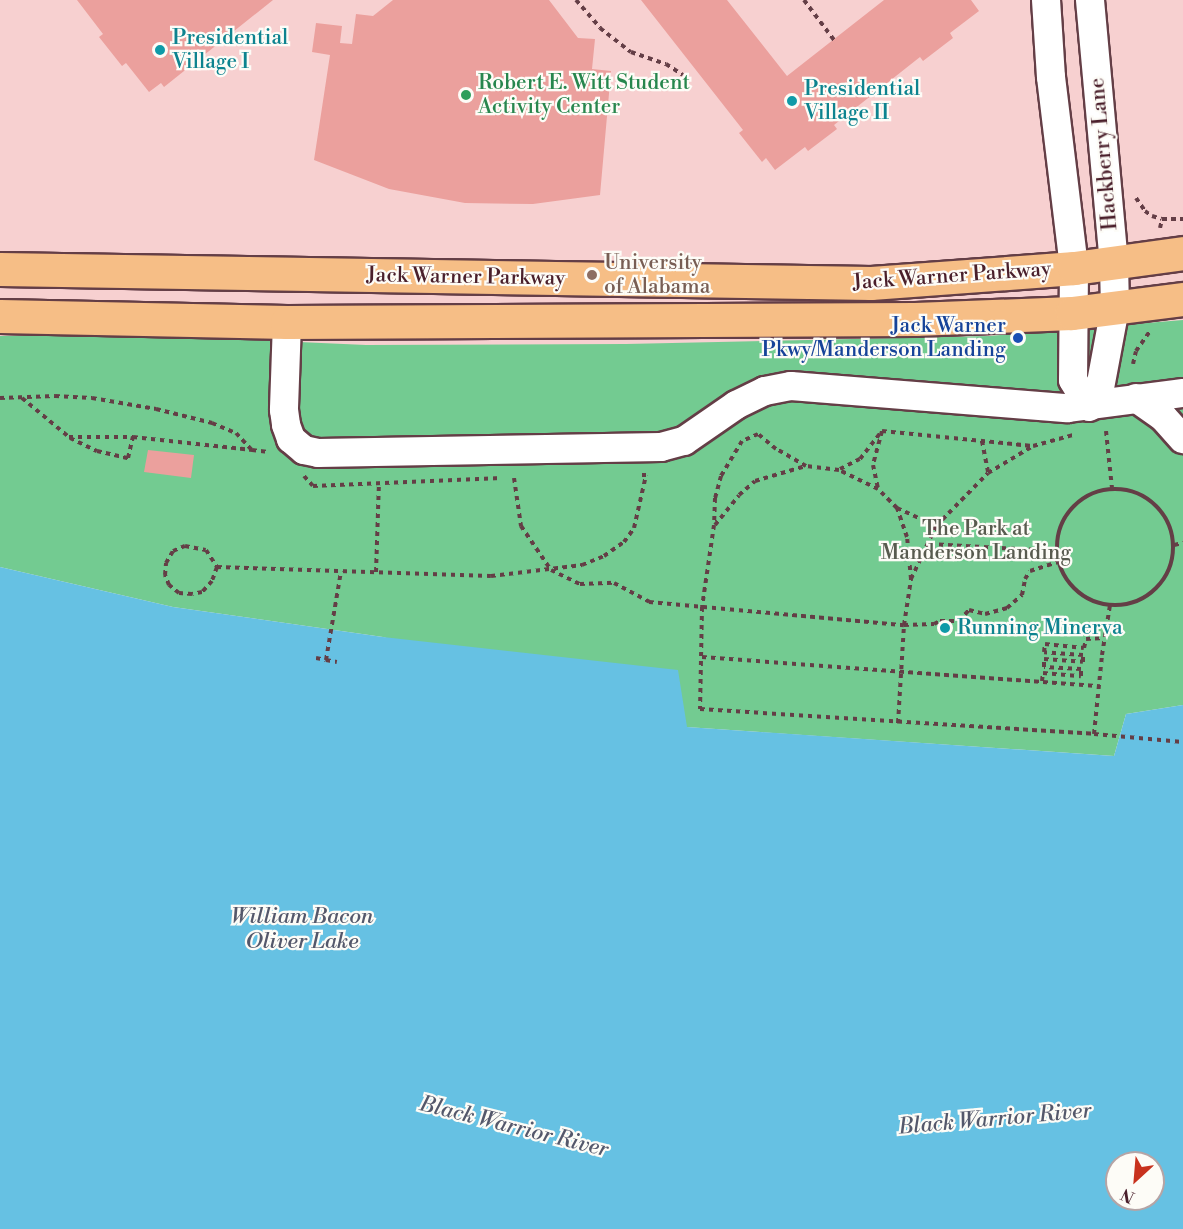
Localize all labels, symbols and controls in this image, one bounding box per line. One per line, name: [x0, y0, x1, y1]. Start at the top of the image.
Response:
place label: Presidential Village I: [172, 25, 288, 75]
marker: Presidential Village I: [153, 43, 167, 57]
place label: Robert E. Witt Student Activity Center: [478, 70, 690, 120]
place label: Presidential Village II: [804, 76, 920, 126]
street label: Hackberry Lane: [1085, 77, 1123, 231]
marker: Robert E. Witt Student Activity Center: [459, 88, 473, 102]
marker: Presidential Village II: [785, 94, 799, 108]
place label: University of Alabama: [604, 250, 710, 300]
street label: Jack Warner Parkway: [852, 257, 1052, 295]
street label: Jack Warner Parkway: [366, 263, 566, 291]
marker: University of Alabama: [585, 268, 599, 282]
place label: Jack Warner Pkwy/Manderson Landing: [762, 313, 1006, 363]
marker: Jack Warner Pkwy/Manderson Landing: [1011, 331, 1025, 345]
park label: The Park at Manderson Landing: [881, 516, 1071, 566]
place label: Running Minerva: [957, 615, 1123, 641]
marker: Running Minerva: [938, 621, 952, 635]
water label: William Bacon Oliver Lake: [231, 903, 373, 954]
water label: Black Warrior River: [417, 1091, 611, 1163]
water label: Black Warrior River: [897, 1097, 1093, 1141]
north arrow: [1105, 1151, 1165, 1211]
text: N: [1118, 1184, 1138, 1207]

